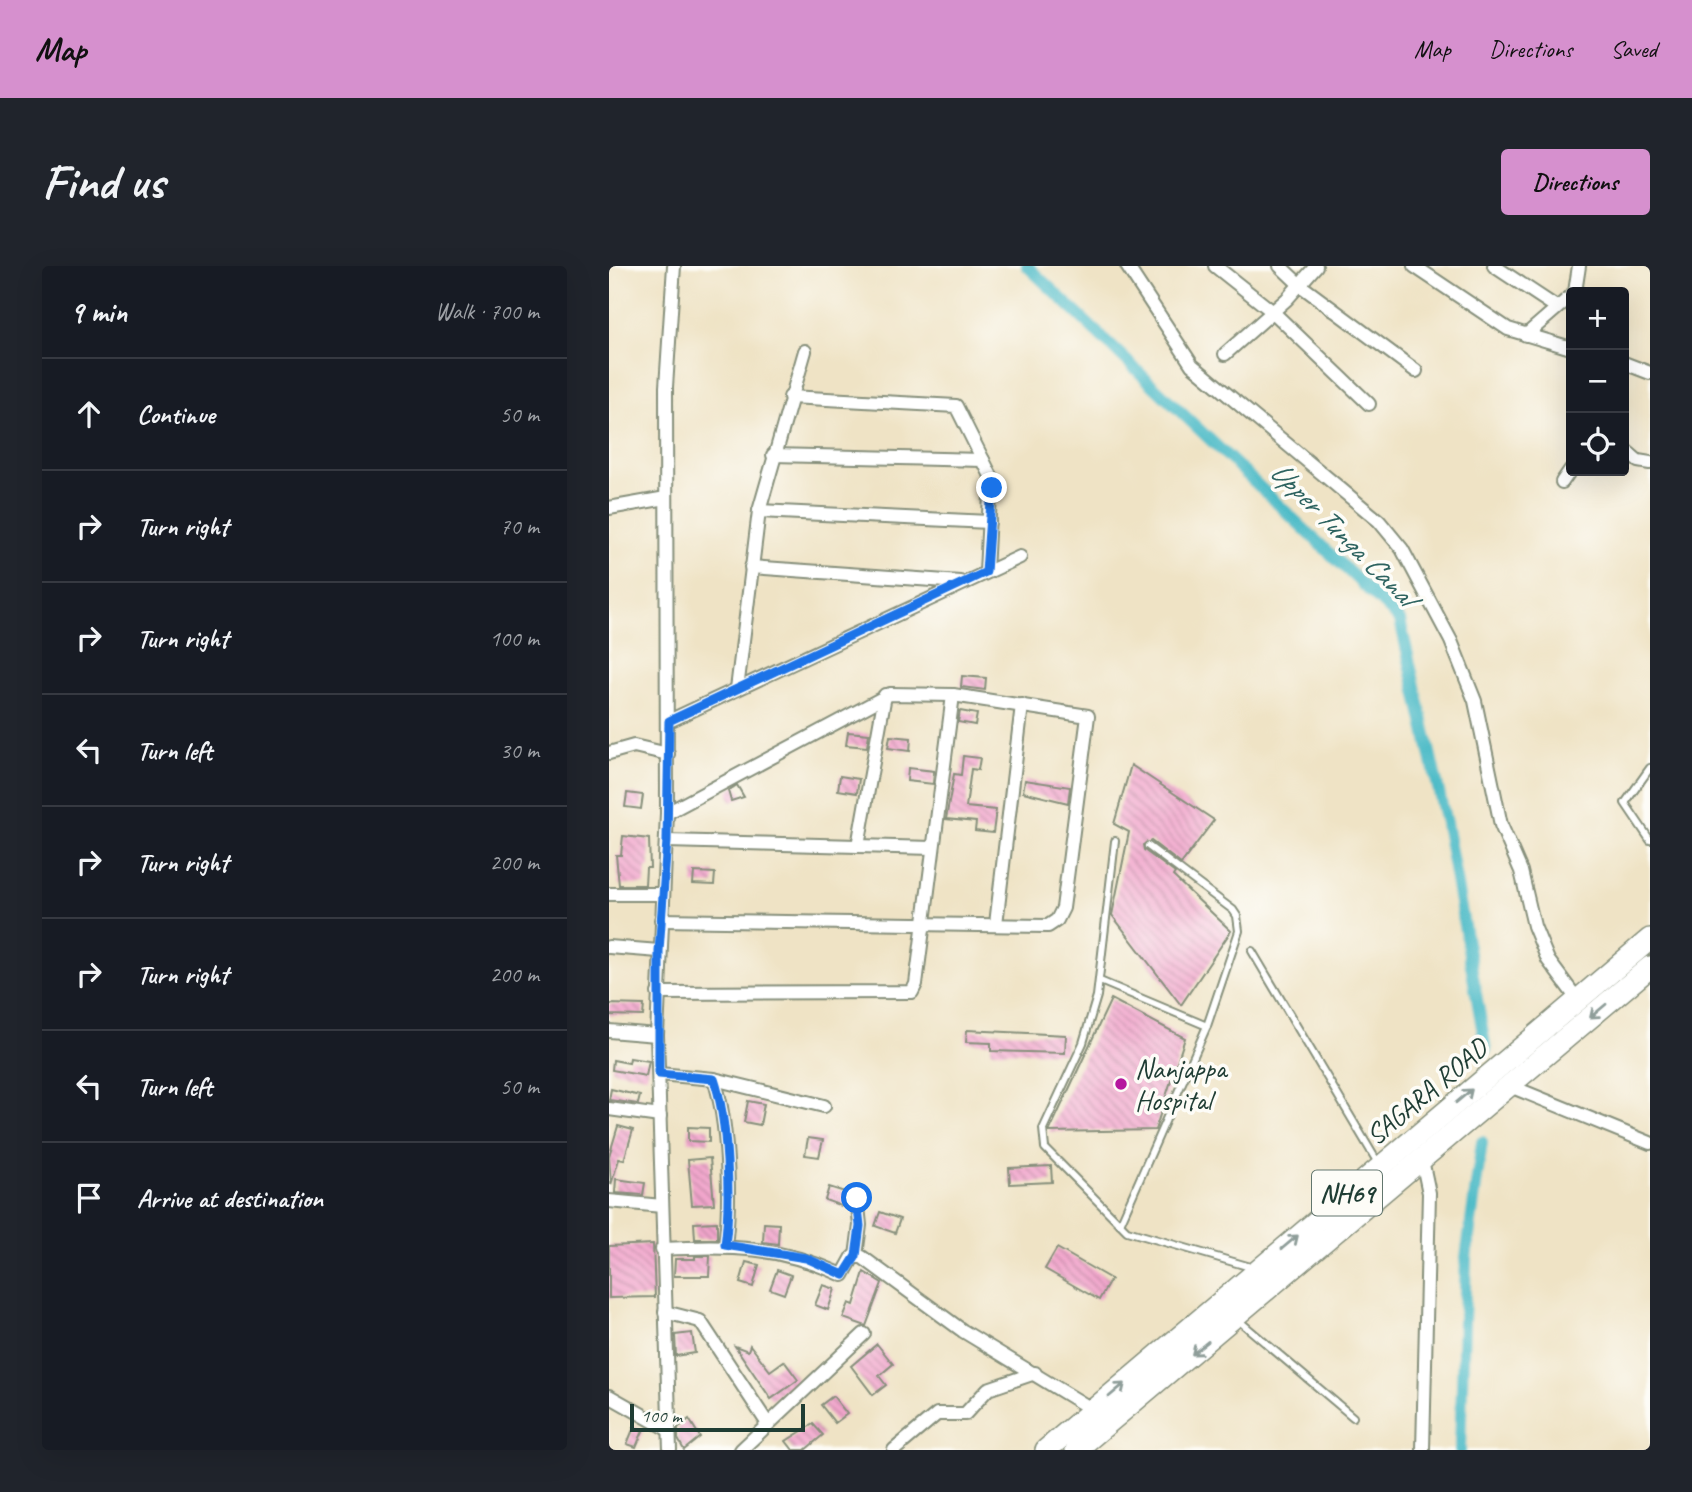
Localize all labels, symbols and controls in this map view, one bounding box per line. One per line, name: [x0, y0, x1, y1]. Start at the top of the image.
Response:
text: Map: [35, 28, 86, 70]
text: Map: [1414, 34, 1451, 64]
text: Directions: [1489, 34, 1572, 64]
text: Saved: [1610, 34, 1657, 64]
button: Directions: [1501, 149, 1650, 215]
text: Find us: [42, 151, 164, 213]
map controls: [1566, 287, 1629, 476]
button: +: [1566, 287, 1629, 350]
text: 9 min: [70, 293, 127, 331]
text: Walk · 700 m: [435, 297, 539, 326]
button: −: [1566, 350, 1629, 413]
icon: ahead: [70, 395, 108, 433]
text: Continue: [137, 398, 215, 431]
text: 50 m: [500, 400, 539, 429]
button: locate: [1566, 413, 1629, 476]
water label: Upper Tunga Canal: [1262, 452, 1431, 621]
route end: [976, 472, 1007, 503]
icon: right: [70, 507, 108, 545]
text: Turn right: [137, 510, 228, 543]
text: 70 m: [500, 512, 539, 541]
icon: right: [70, 619, 108, 657]
text: Turn right: [137, 622, 228, 655]
text: 100 m: [490, 624, 539, 653]
icon: left: [70, 731, 108, 769]
text: Turn left: [137, 734, 212, 767]
text: 30 m: [500, 736, 539, 765]
icon: right: [70, 843, 108, 881]
text: Turn right: [137, 846, 228, 879]
text: 200 m: [490, 848, 539, 877]
icon: right: [70, 955, 108, 993]
text: Turn right: [137, 958, 228, 991]
text: 200 m: [490, 960, 539, 989]
one-way arrow: [1589, 1003, 1607, 1019]
street label: SAGARA ROAD: [1358, 1029, 1496, 1152]
place label: Nanjappa Hospital: [1135, 1051, 1229, 1118]
icon: left: [70, 1067, 108, 1105]
text: Turn left: [137, 1070, 212, 1103]
text: 50 m: [500, 1072, 539, 1101]
marker: Nanjappa Hospital: [1113, 1076, 1129, 1092]
one-way arrow: [1455, 1088, 1473, 1104]
road number: NH69: [1312, 1170, 1382, 1216]
icon: arrive: [70, 1179, 108, 1217]
text: Arrive at destination: [137, 1182, 323, 1215]
route start: [841, 1182, 872, 1213]
one-way arrow: [1281, 1234, 1299, 1250]
one-way arrow: [1191, 1340, 1209, 1356]
one-way arrow: [1107, 1382, 1125, 1397]
scale bar: [630, 1401, 805, 1433]
text: 100 m: [641, 1404, 682, 1428]

